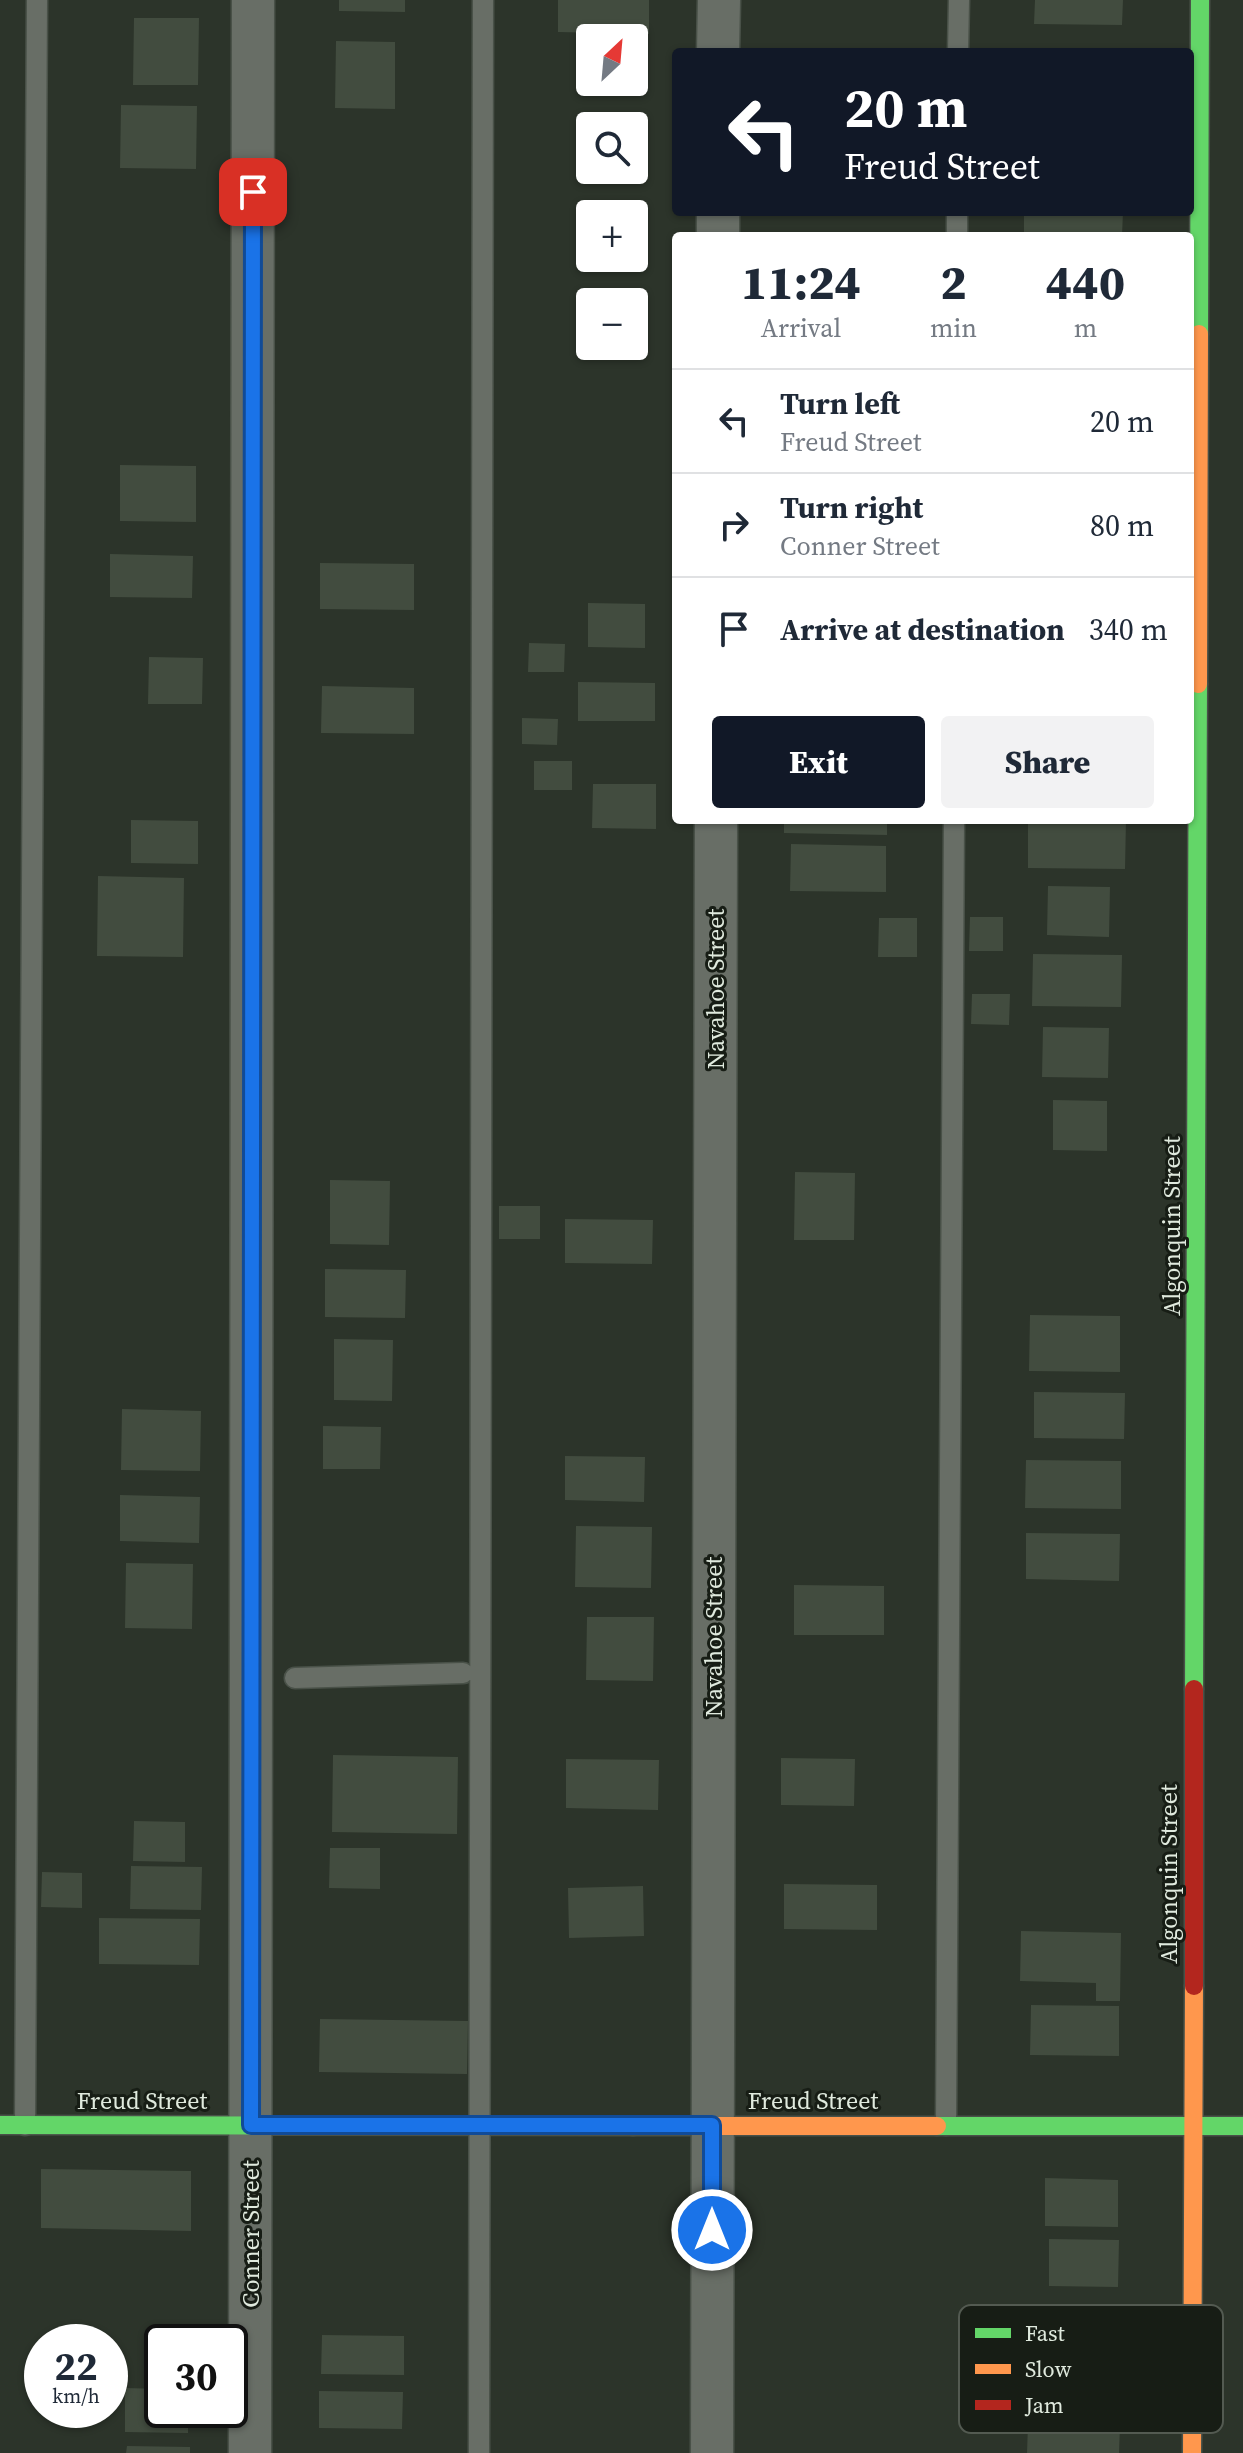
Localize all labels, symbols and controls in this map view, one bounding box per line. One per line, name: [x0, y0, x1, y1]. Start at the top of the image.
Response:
north arrow: [576, 24, 648, 96]
map controls: [576, 24, 648, 360]
text: 20 m: [844, 69, 967, 146]
icon: left: [712, 80, 816, 184]
button: search: [576, 112, 648, 184]
text: Freud Street: [844, 142, 1040, 191]
pin: [219, 158, 287, 226]
icon: arrive: [231, 170, 275, 214]
button: +: [576, 200, 648, 272]
text: 11:24: [741, 249, 861, 315]
text: 2: [940, 249, 967, 315]
text: 440: [1046, 249, 1125, 315]
button: −: [576, 288, 648, 360]
text: Arrival: [761, 310, 841, 346]
text: min: [930, 310, 977, 346]
text: m: [1074, 310, 1097, 346]
text: Turn left: [780, 383, 900, 424]
icon: left: [712, 399, 756, 443]
text: 20 m: [1090, 401, 1154, 442]
text: Freud Street: [780, 424, 921, 460]
text: Turn right: [780, 487, 923, 528]
icon: right: [712, 503, 756, 547]
text: 80 m: [1090, 505, 1154, 546]
text: Conner Street: [780, 528, 940, 564]
icon: arrive: [712, 607, 756, 651]
text: Arrive at destination: [780, 609, 1065, 650]
text: 340 m: [1089, 609, 1168, 650]
button: Exit: [712, 716, 925, 808]
button: Share: [941, 716, 1154, 808]
street label: Navahoe Street: [699, 909, 732, 1069]
street label: Algonquin Street: [1155, 1136, 1188, 1316]
street label: Navahoe Street: [697, 1557, 730, 1717]
street label: Algonquin Street: [1152, 1784, 1185, 1964]
street label: Freud Street: [77, 2084, 207, 2117]
street label: Freud Street: [748, 2084, 878, 2117]
street label: Conner Street: [234, 2160, 267, 2308]
position arrow: [670, 2188, 754, 2272]
legend: [959, 2305, 1223, 2433]
text: Fast: [1025, 2318, 1066, 2348]
speed limit sign: 30: [144, 2324, 248, 2428]
text: 22: [54, 2339, 98, 2393]
text: Slow: [1025, 2354, 1072, 2384]
text: km/h: [52, 2382, 100, 2410]
text: Jam: [1024, 2390, 1064, 2420]

